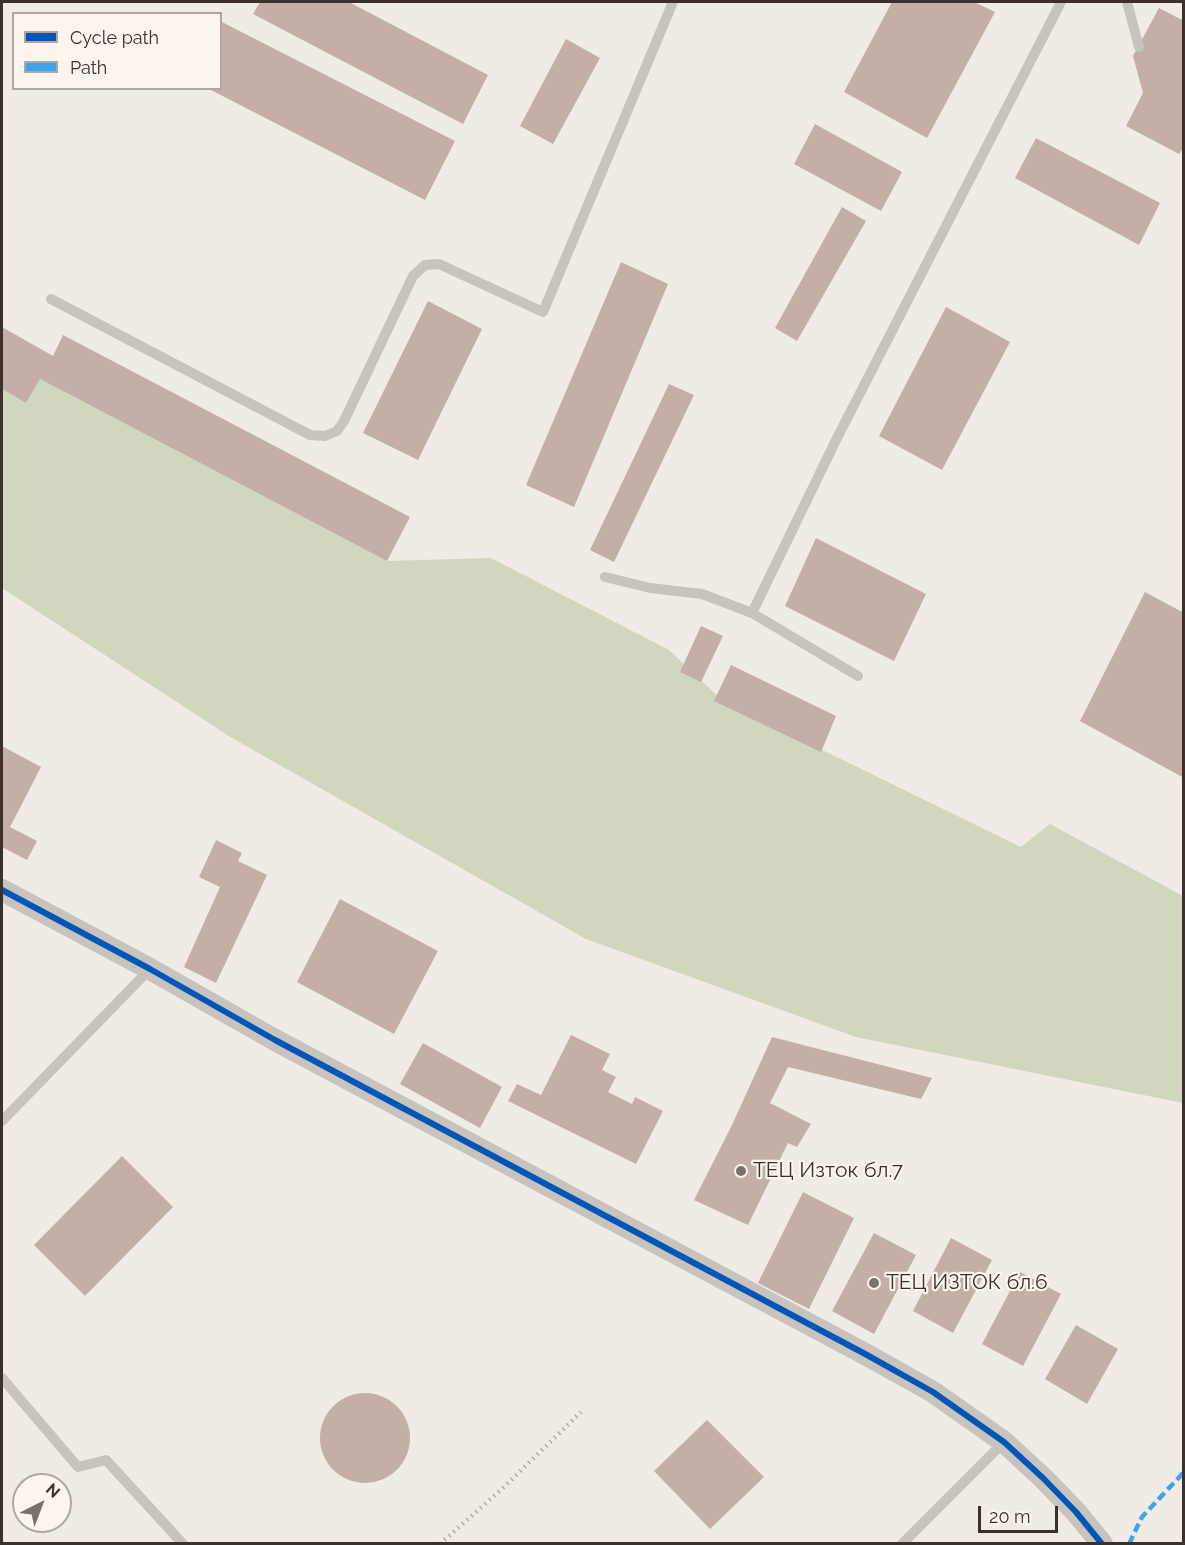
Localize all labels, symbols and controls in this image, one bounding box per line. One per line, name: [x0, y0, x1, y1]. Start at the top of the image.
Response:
legend: [12, 12, 222, 90]
text: Cycle path: [70, 27, 159, 48]
text: Path: [70, 57, 107, 78]
place label: ТЕЦ Изток бл.7: [753, 1158, 903, 1184]
marker: ТЕЦ Изток бл.7: [734, 1164, 748, 1178]
place label: ТЕЦ ИЗТОК бл.6: [886, 1270, 1048, 1296]
marker: ТЕЦ ИЗТОК бл.6: [867, 1276, 881, 1290]
north arrow: [12, 1473, 72, 1533]
text: N: [42, 1480, 64, 1502]
scale bar: [981, 1494, 1060, 1532]
text: 20 m: [989, 1506, 1031, 1527]

